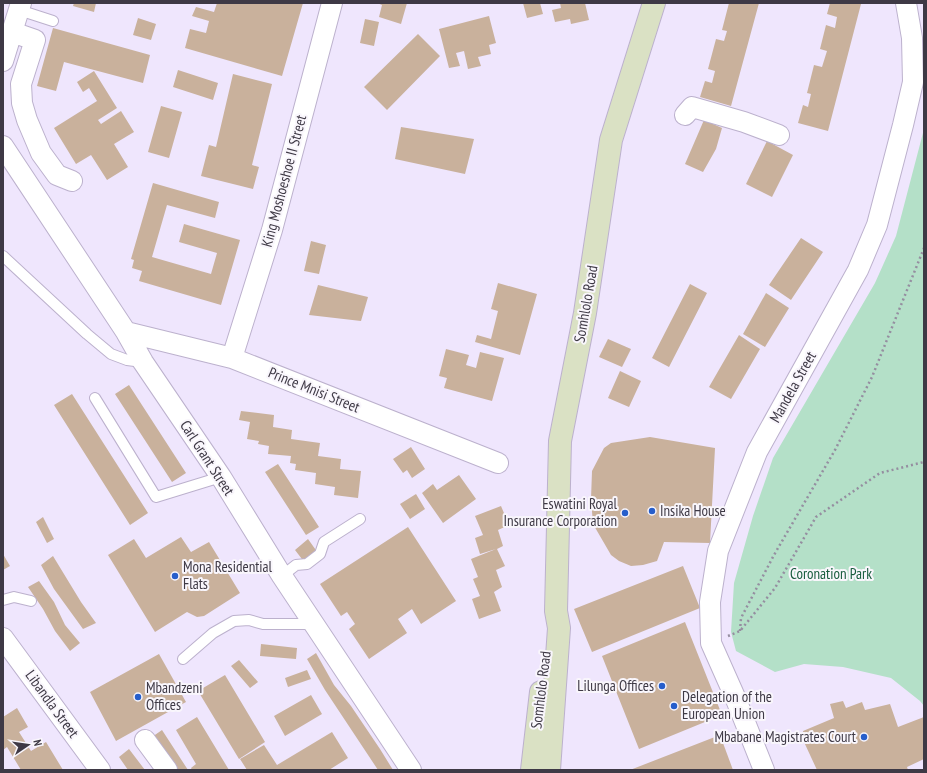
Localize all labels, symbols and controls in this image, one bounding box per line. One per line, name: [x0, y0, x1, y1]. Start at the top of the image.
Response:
street label: King Moshoeshoe II Street: [257, 113, 310, 249]
street label: Somhlolo Road: [569, 264, 602, 344]
street label: Mandela Street: [765, 348, 820, 426]
street label: Prince Mnisi Street: [266, 363, 363, 416]
street label: Carl Grant Street: [176, 417, 239, 499]
place label: Eswatini Royal Insurance Corporation: [504, 494, 617, 530]
place label: Insika House: [660, 501, 726, 520]
marker: Insika House: [647, 506, 657, 516]
marker: Eswatini Royal Insurance Corporation: [620, 508, 630, 518]
place label: Mona Residential Flats: [183, 557, 273, 593]
park label: Coronation Park: [790, 564, 872, 583]
marker: Mona Residential Flats: [170, 571, 180, 581]
street label: Somhlolo Road: [526, 650, 555, 730]
street label: Libandla Street: [22, 666, 83, 741]
place label: Lilunga Offices: [577, 676, 654, 695]
place label: Mbandzeni Offices: [146, 678, 202, 714]
marker: Lilunga Offices: [657, 681, 667, 691]
place label: Delegation of the European Union: [682, 687, 772, 723]
marker: Mbandzeni Offices: [133, 692, 143, 702]
marker: Delegation of the European Union: [669, 701, 679, 711]
north arrow: [8, 725, 48, 765]
place label: Mbabane Magistrates Court: [714, 727, 856, 746]
marker: Mbabane Magistrates Court: [859, 732, 869, 742]
text: N: [30, 738, 45, 747]

